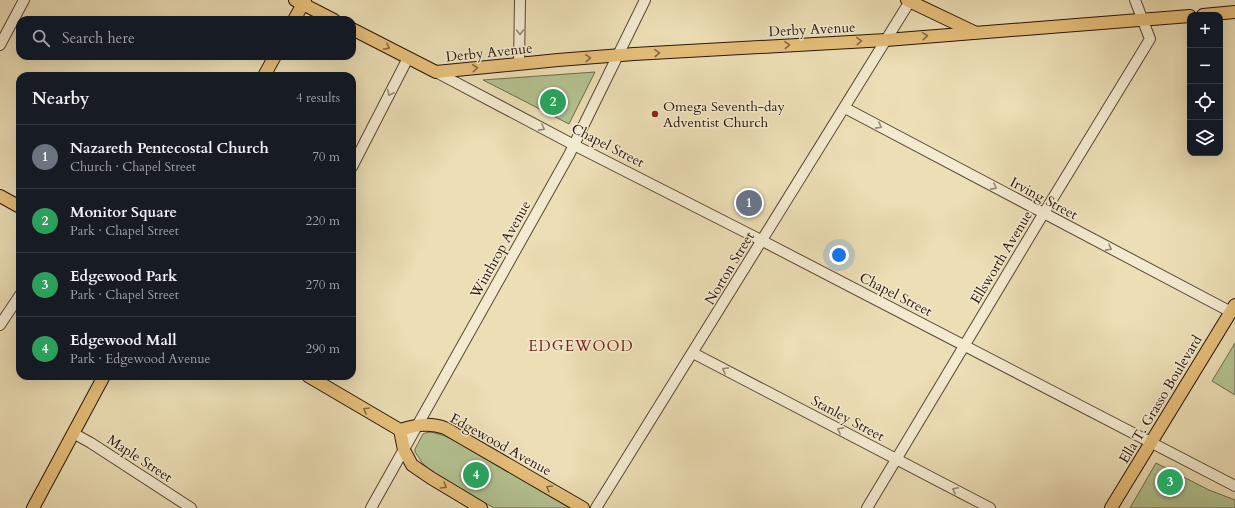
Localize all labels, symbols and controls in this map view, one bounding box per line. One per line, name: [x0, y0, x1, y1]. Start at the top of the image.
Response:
map controls: [1187, 12, 1223, 156]
button: +: [1187, 12, 1223, 48]
search box: [16, 16, 356, 60]
street label: Derby Avenue: [768, 18, 856, 41]
icon: search: [30, 27, 52, 49]
text: Search here: [62, 28, 135, 48]
one-way arrow: [516, 29, 524, 35]
one-way arrow: [922, 32, 928, 41]
one-way arrow: [856, 37, 862, 46]
street label: Derby Avenue: [445, 39, 533, 66]
one-way arrow: [784, 41, 790, 50]
one-way arrow: [382, 42, 390, 50]
one-way arrow: [654, 48, 660, 57]
button: −: [1187, 48, 1223, 84]
one-way arrow: [585, 54, 591, 62]
one-way arrow: [472, 64, 478, 73]
button: locate: [1187, 84, 1223, 120]
text: Nearby: [32, 87, 89, 110]
pin: 2: [540, 87, 566, 117]
one-way arrow: [387, 88, 395, 96]
text: 4 results: [296, 89, 340, 107]
place label: Omega Seventh-day Adventist Church: [663, 97, 786, 132]
marker: Omega Seventh-day Adventist Church: [650, 109, 660, 119]
street label: Chapel Street: [568, 119, 648, 172]
button: layers: [1187, 120, 1223, 156]
one-way arrow: [875, 122, 883, 129]
one-way arrow: [538, 123, 545, 131]
text: Nazareth Pentecostal Church: [70, 138, 269, 158]
text: 1: [42, 148, 48, 166]
text: 70 m: [312, 148, 340, 166]
text: Church · Chapel Street: [70, 158, 196, 176]
street label: Irving Street: [1007, 173, 1081, 225]
one-way arrow: [990, 183, 997, 190]
pin: 1: [736, 188, 762, 218]
street label: Winthrop Avenue: [465, 197, 535, 302]
text: Monitor Square: [70, 202, 177, 222]
street label: Ellsworth Avenue: [966, 207, 1037, 307]
text: 2: [42, 212, 48, 230]
text: 220 m: [306, 212, 340, 230]
text: Park · Chapel Street: [70, 222, 179, 240]
street label: Norton Street: [700, 228, 759, 308]
one-way arrow: [1105, 244, 1112, 251]
your location: [829, 245, 849, 265]
text: Edgewood Park: [70, 266, 177, 286]
street label: Chapel Street: [856, 268, 936, 321]
text: 3: [42, 276, 48, 294]
text: 270 m: [306, 276, 340, 294]
text: Park · Chapel Street: [70, 286, 179, 304]
text: Edgewood Mall: [70, 330, 177, 350]
street label: Ella T. Grasso Boulevard: [1115, 331, 1207, 467]
district label: EDGEWOOD: [528, 336, 634, 356]
text: 4: [42, 340, 48, 358]
text: 290 m: [306, 340, 340, 358]
text: Park · Edgewood Avenue: [70, 350, 210, 368]
one-way arrow: [722, 367, 729, 374]
street label: Stanley Street: [808, 391, 888, 446]
one-way arrow: [363, 408, 370, 415]
street label: Edgewood Avenue: [447, 409, 555, 480]
one-way arrow: [837, 427, 844, 435]
street label: Maple Street: [104, 430, 176, 487]
pin: 4: [463, 460, 489, 490]
pin: 3: [1157, 467, 1183, 497]
one-way arrow: [440, 482, 447, 489]
one-way arrow: [546, 486, 553, 493]
one-way arrow: [952, 487, 960, 495]

